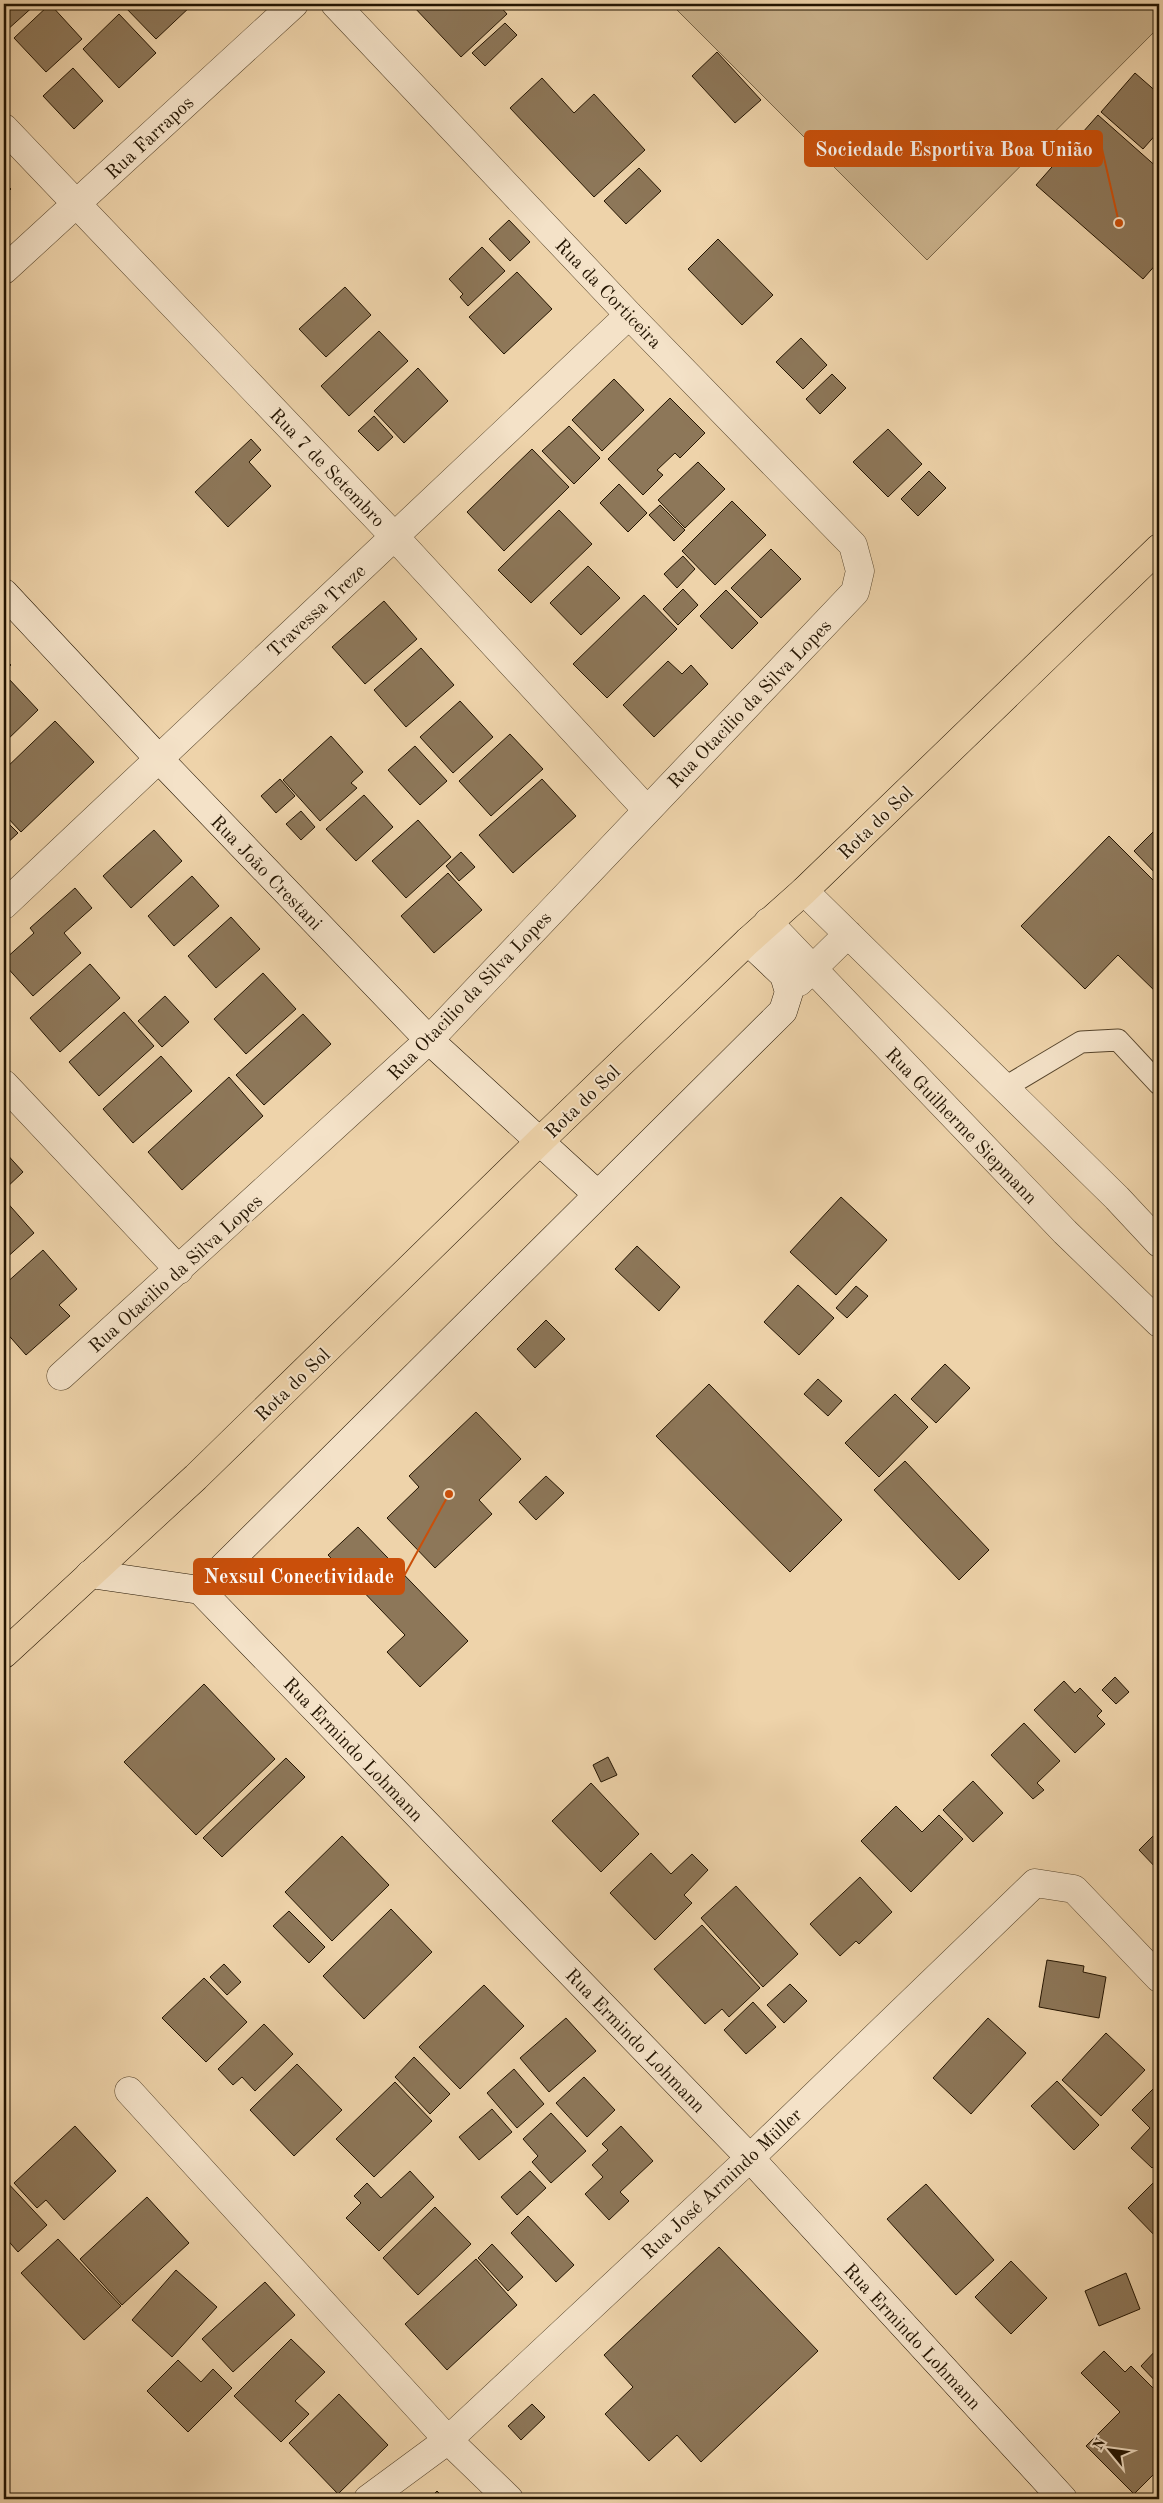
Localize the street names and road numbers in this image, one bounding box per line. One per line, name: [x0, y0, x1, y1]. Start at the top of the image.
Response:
street label: Rua Farrapos: [103, 94, 198, 184]
street label: Rua da Corticeira: [550, 236, 665, 354]
street label: Rua 7 de Setembro: [265, 406, 387, 532]
street label: Travessa Treze: [265, 562, 370, 662]
street label: Rua Otacilio da Silva Lopes: [665, 617, 836, 793]
street label: Rota do Sol: [836, 784, 918, 864]
street label: Rua João Crestani: [206, 813, 325, 935]
street label: Rua Otacilio da Silva Lopes: [385, 909, 556, 1085]
street label: Rua Guilherme Siepmann: [881, 1045, 1040, 1209]
street label: Rota do Sol: [543, 1063, 625, 1143]
street label: Rua Otacilio da Silva Lopes: [86, 1192, 267, 1358]
street label: Rota do Sol: [253, 1346, 335, 1426]
street label: Rua Ermindo Lohmann: [279, 1675, 426, 1826]
street label: Rua Ermindo Lohmann: [561, 1966, 708, 2117]
street label: Rua José Armindo Müller: [639, 2106, 806, 2264]
street label: Rua Ermindo Lohmann: [839, 2261, 984, 2414]

